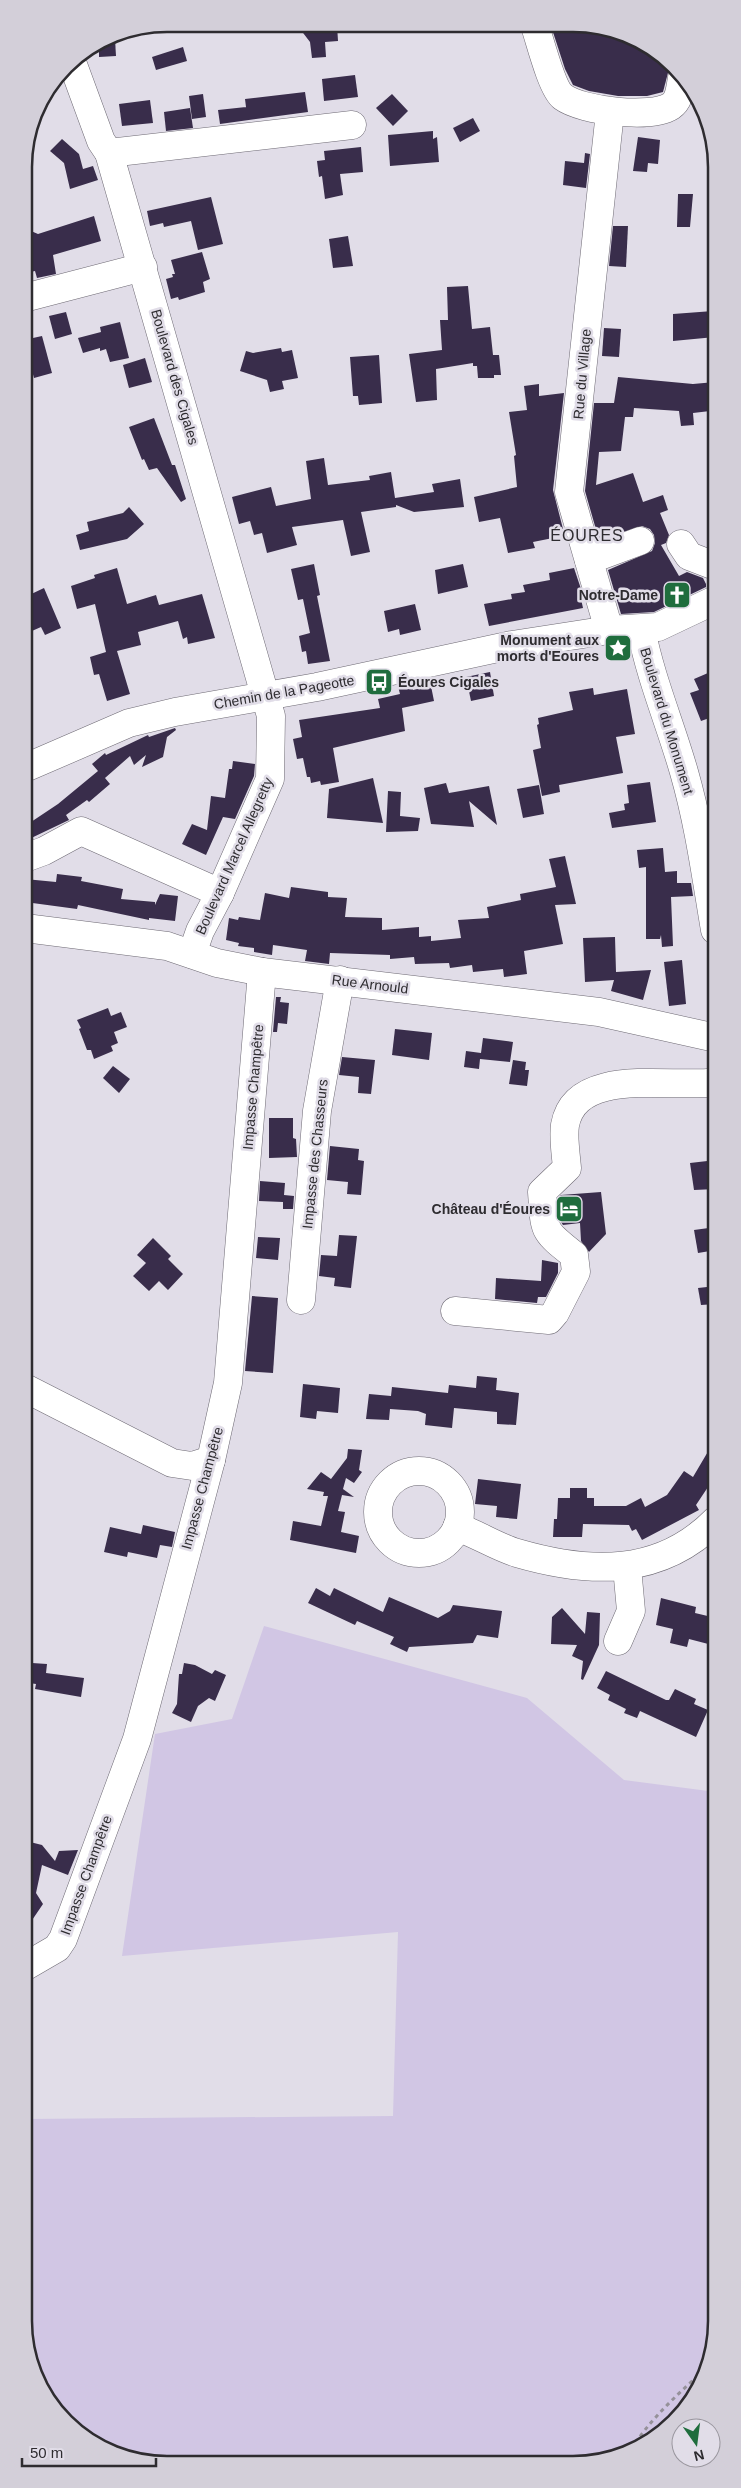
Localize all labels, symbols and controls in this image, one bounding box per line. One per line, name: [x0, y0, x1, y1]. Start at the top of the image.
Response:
street label: Boulevard des Cigales: [148, 307, 202, 447]
street label: Rue du Village: [570, 328, 594, 420]
district label: ÉOURES: [550, 526, 624, 544]
church icon: Notre-Dame: [662, 580, 692, 610]
place label: Notre-Dame: [579, 587, 658, 603]
place label: Monument aux morts d'Eoures: [497, 632, 599, 664]
place icon: Monument aux morts d'Eoures: [603, 633, 633, 663]
street label: Boulevard du Monument: [637, 646, 697, 796]
bus stop icon: Éoures Cigales: [364, 667, 394, 697]
street label: Chemin de la Pageotte: [212, 672, 356, 712]
place label: Éoures Cigales: [398, 674, 499, 690]
street label: Boulevard Marcel Allegretty: [192, 775, 276, 937]
street label: Rue Arnould: [331, 971, 409, 997]
street label: Impasse Champêtre: [240, 1023, 266, 1150]
street label: Impasse des Chasseurs: [299, 1078, 331, 1230]
hotel icon: Château d'Éoures: [554, 1194, 584, 1224]
place label: Château d'Éoures: [432, 1201, 550, 1217]
street label: Impasse Champêtre: [178, 1425, 226, 1551]
street label: Impasse Champêtre: [57, 1813, 115, 1937]
north arrow: [671, 2418, 721, 2468]
scale bar: [22, 2436, 156, 2468]
text: 50 m: [30, 2444, 63, 2461]
text: N: [692, 2447, 706, 2465]

